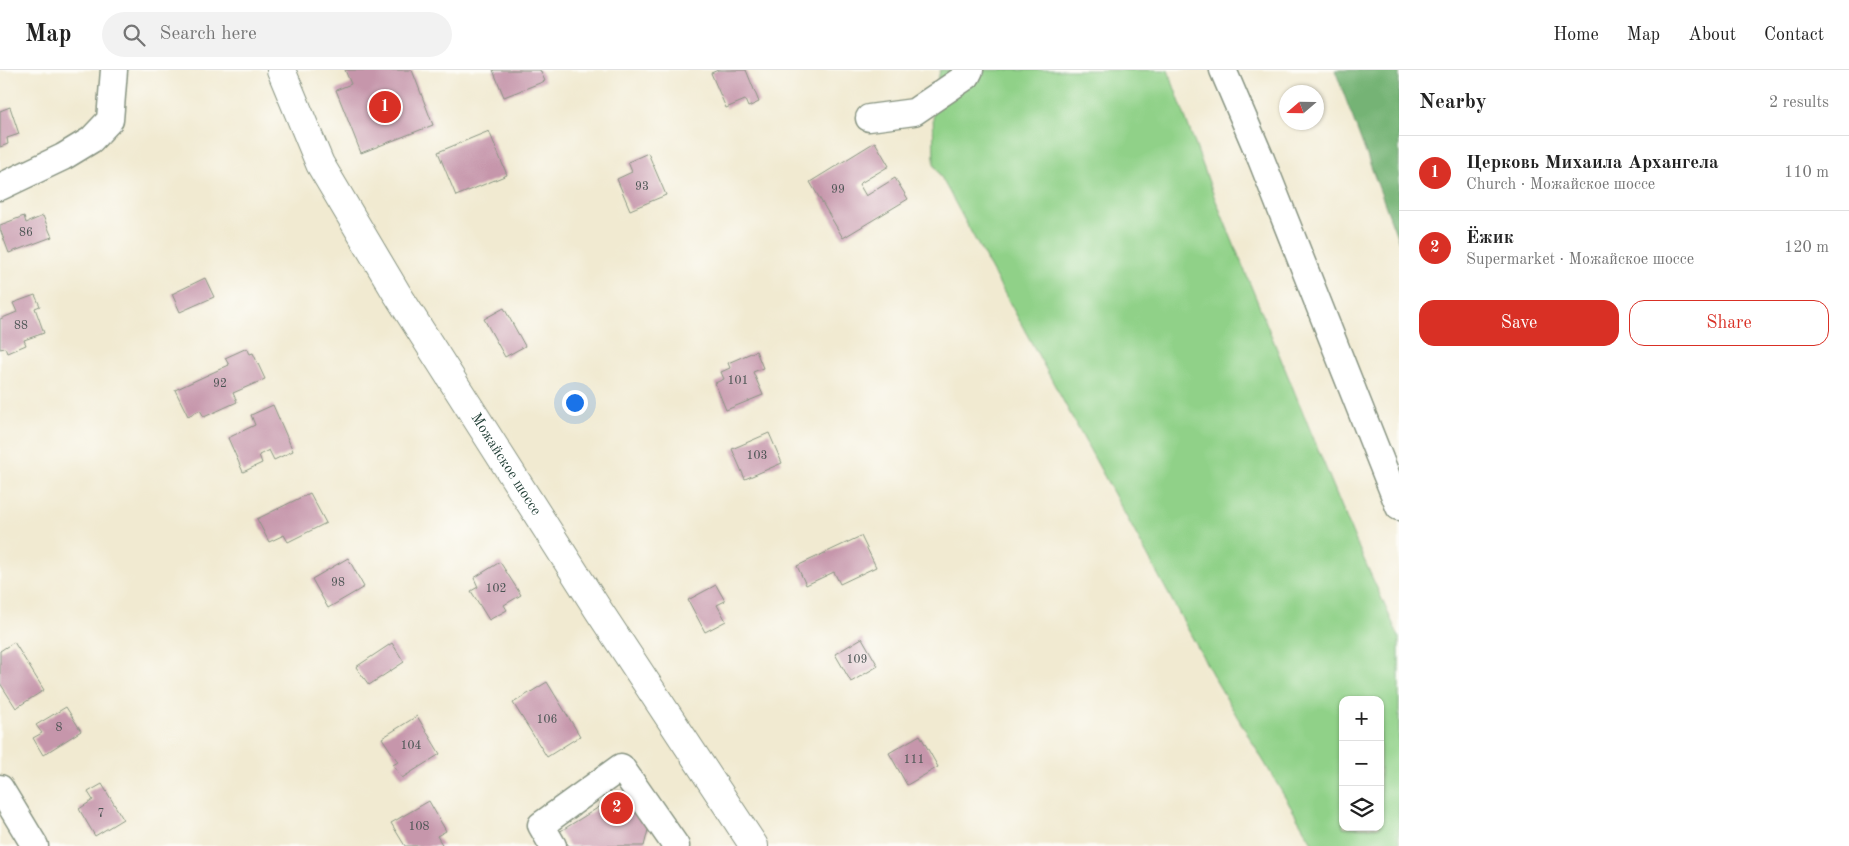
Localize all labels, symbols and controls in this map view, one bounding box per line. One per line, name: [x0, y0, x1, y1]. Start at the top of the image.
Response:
search box: [102, 12, 452, 57]
icon: search: [120, 21, 148, 49]
text: Map: [25, 23, 72, 47]
text: Search here: [160, 25, 257, 44]
text: Home: [1553, 26, 1599, 44]
text: Map: [1627, 26, 1660, 44]
text: About: [1688, 26, 1736, 44]
text: Contact: [1764, 26, 1824, 44]
north arrow: [1279, 85, 1324, 130]
pin: 1: [369, 88, 401, 126]
text: Nearby: [1419, 92, 1487, 113]
text: 2 results: [1769, 95, 1829, 111]
text: Церковь Михаила Архангела: [1466, 154, 1719, 173]
text: 1: [1430, 165, 1440, 181]
text: 110 m: [1784, 165, 1829, 181]
text: Church · Можайское шоссе: [1466, 177, 1655, 193]
house number: 93: [635, 181, 649, 193]
house number: 99: [831, 184, 845, 196]
house number: 86: [19, 227, 33, 239]
text: Ёжик: [1466, 229, 1514, 248]
text: 2: [1430, 240, 1440, 256]
text: 120 m: [1784, 240, 1829, 256]
text: Supermarket · Можайское шоссе: [1466, 252, 1694, 268]
button: Save: [1419, 300, 1619, 346]
button: Share: [1629, 300, 1829, 346]
house number: 88: [14, 320, 28, 332]
house number: 101: [728, 375, 748, 387]
house number: 92: [213, 378, 227, 390]
your location: [562, 390, 588, 416]
street label: Можайское шоссе: [468, 411, 544, 518]
house number: 103: [747, 450, 767, 462]
house number: 98: [331, 577, 345, 589]
house number: 102: [486, 583, 506, 595]
house number: 109: [847, 654, 867, 666]
map controls: [1339, 696, 1384, 831]
button: +: [1339, 696, 1384, 741]
house number: 106: [537, 714, 557, 726]
house number: 8: [56, 722, 63, 734]
house number: 104: [401, 740, 421, 752]
button: −: [1339, 741, 1384, 786]
house number: 111: [904, 754, 924, 766]
button: layers: [1339, 786, 1384, 831]
pin: 2: [601, 789, 633, 827]
house number: 7: [98, 808, 104, 820]
house number: 108: [409, 821, 429, 833]

